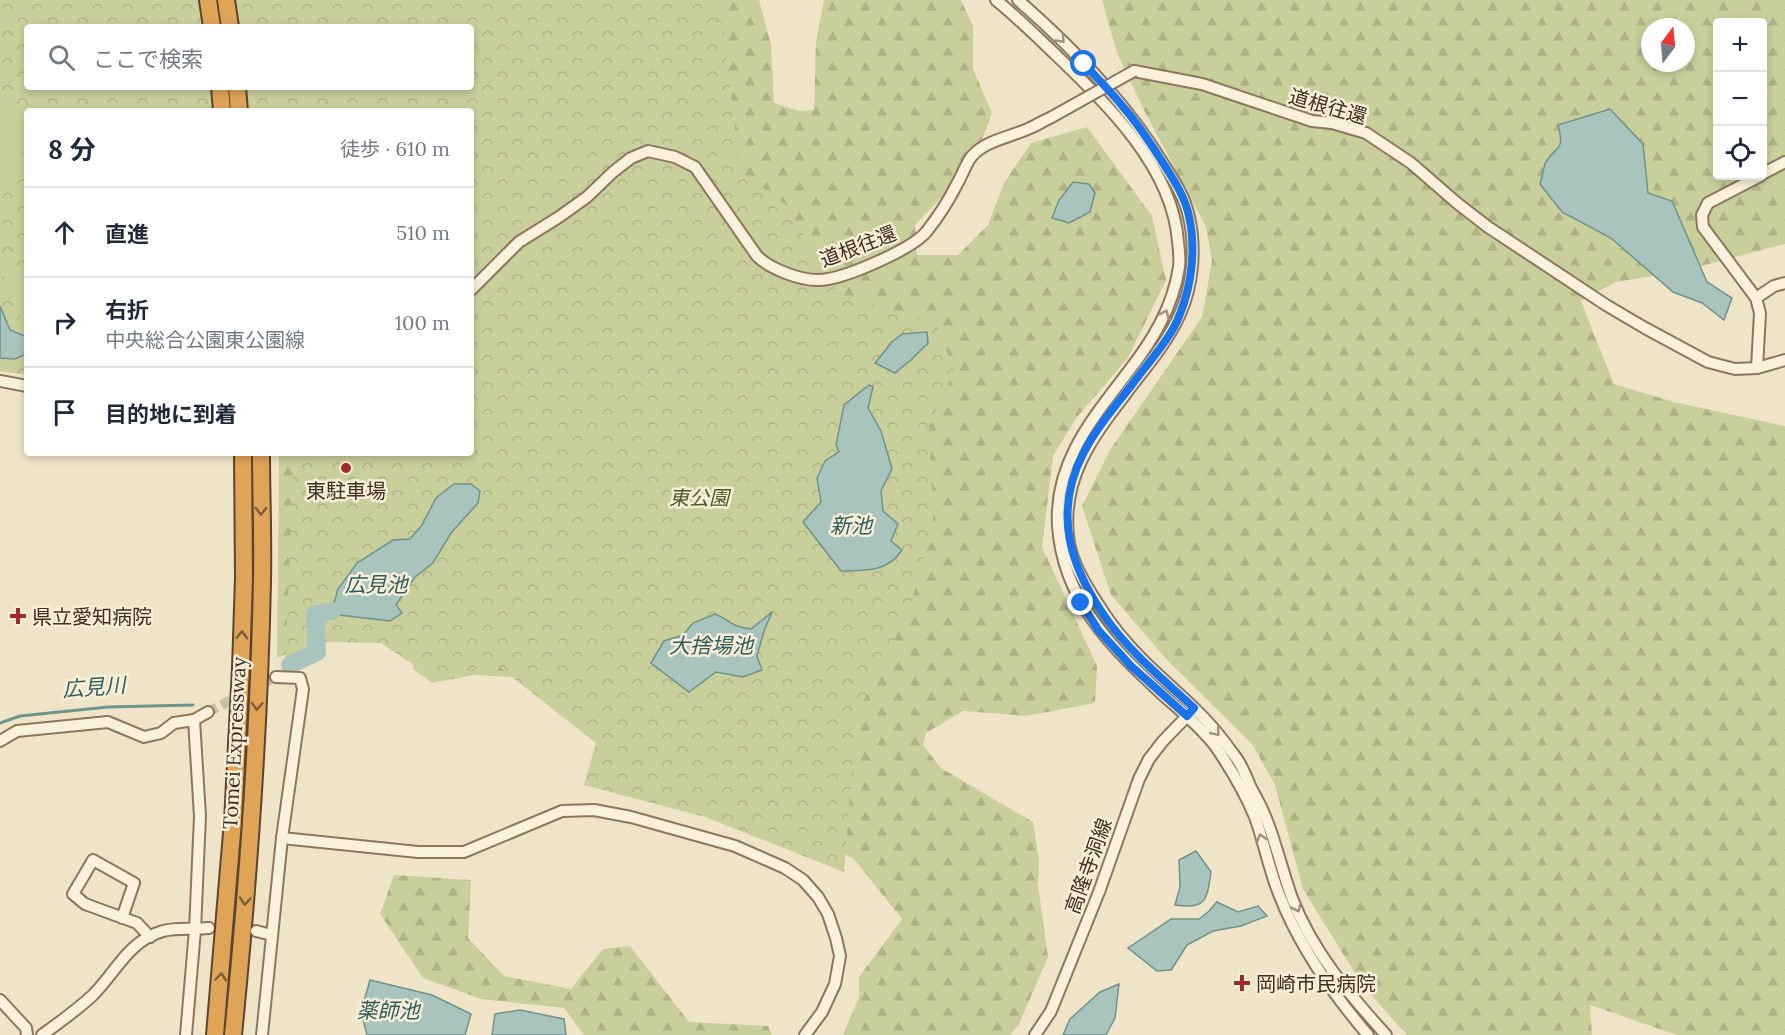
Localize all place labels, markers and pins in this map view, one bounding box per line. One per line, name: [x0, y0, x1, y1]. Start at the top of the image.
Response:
marker: 東駐車場: [339, 461, 353, 475]
place label: 東駐車場: [306, 478, 386, 503]
place label: 県立愛知病院: [32, 604, 152, 629]
marker: 県立愛知病院: [9, 607, 27, 625]
place label: 岡崎市民病院: [1256, 971, 1376, 996]
marker: 岡崎市民病院: [1233, 974, 1251, 992]

